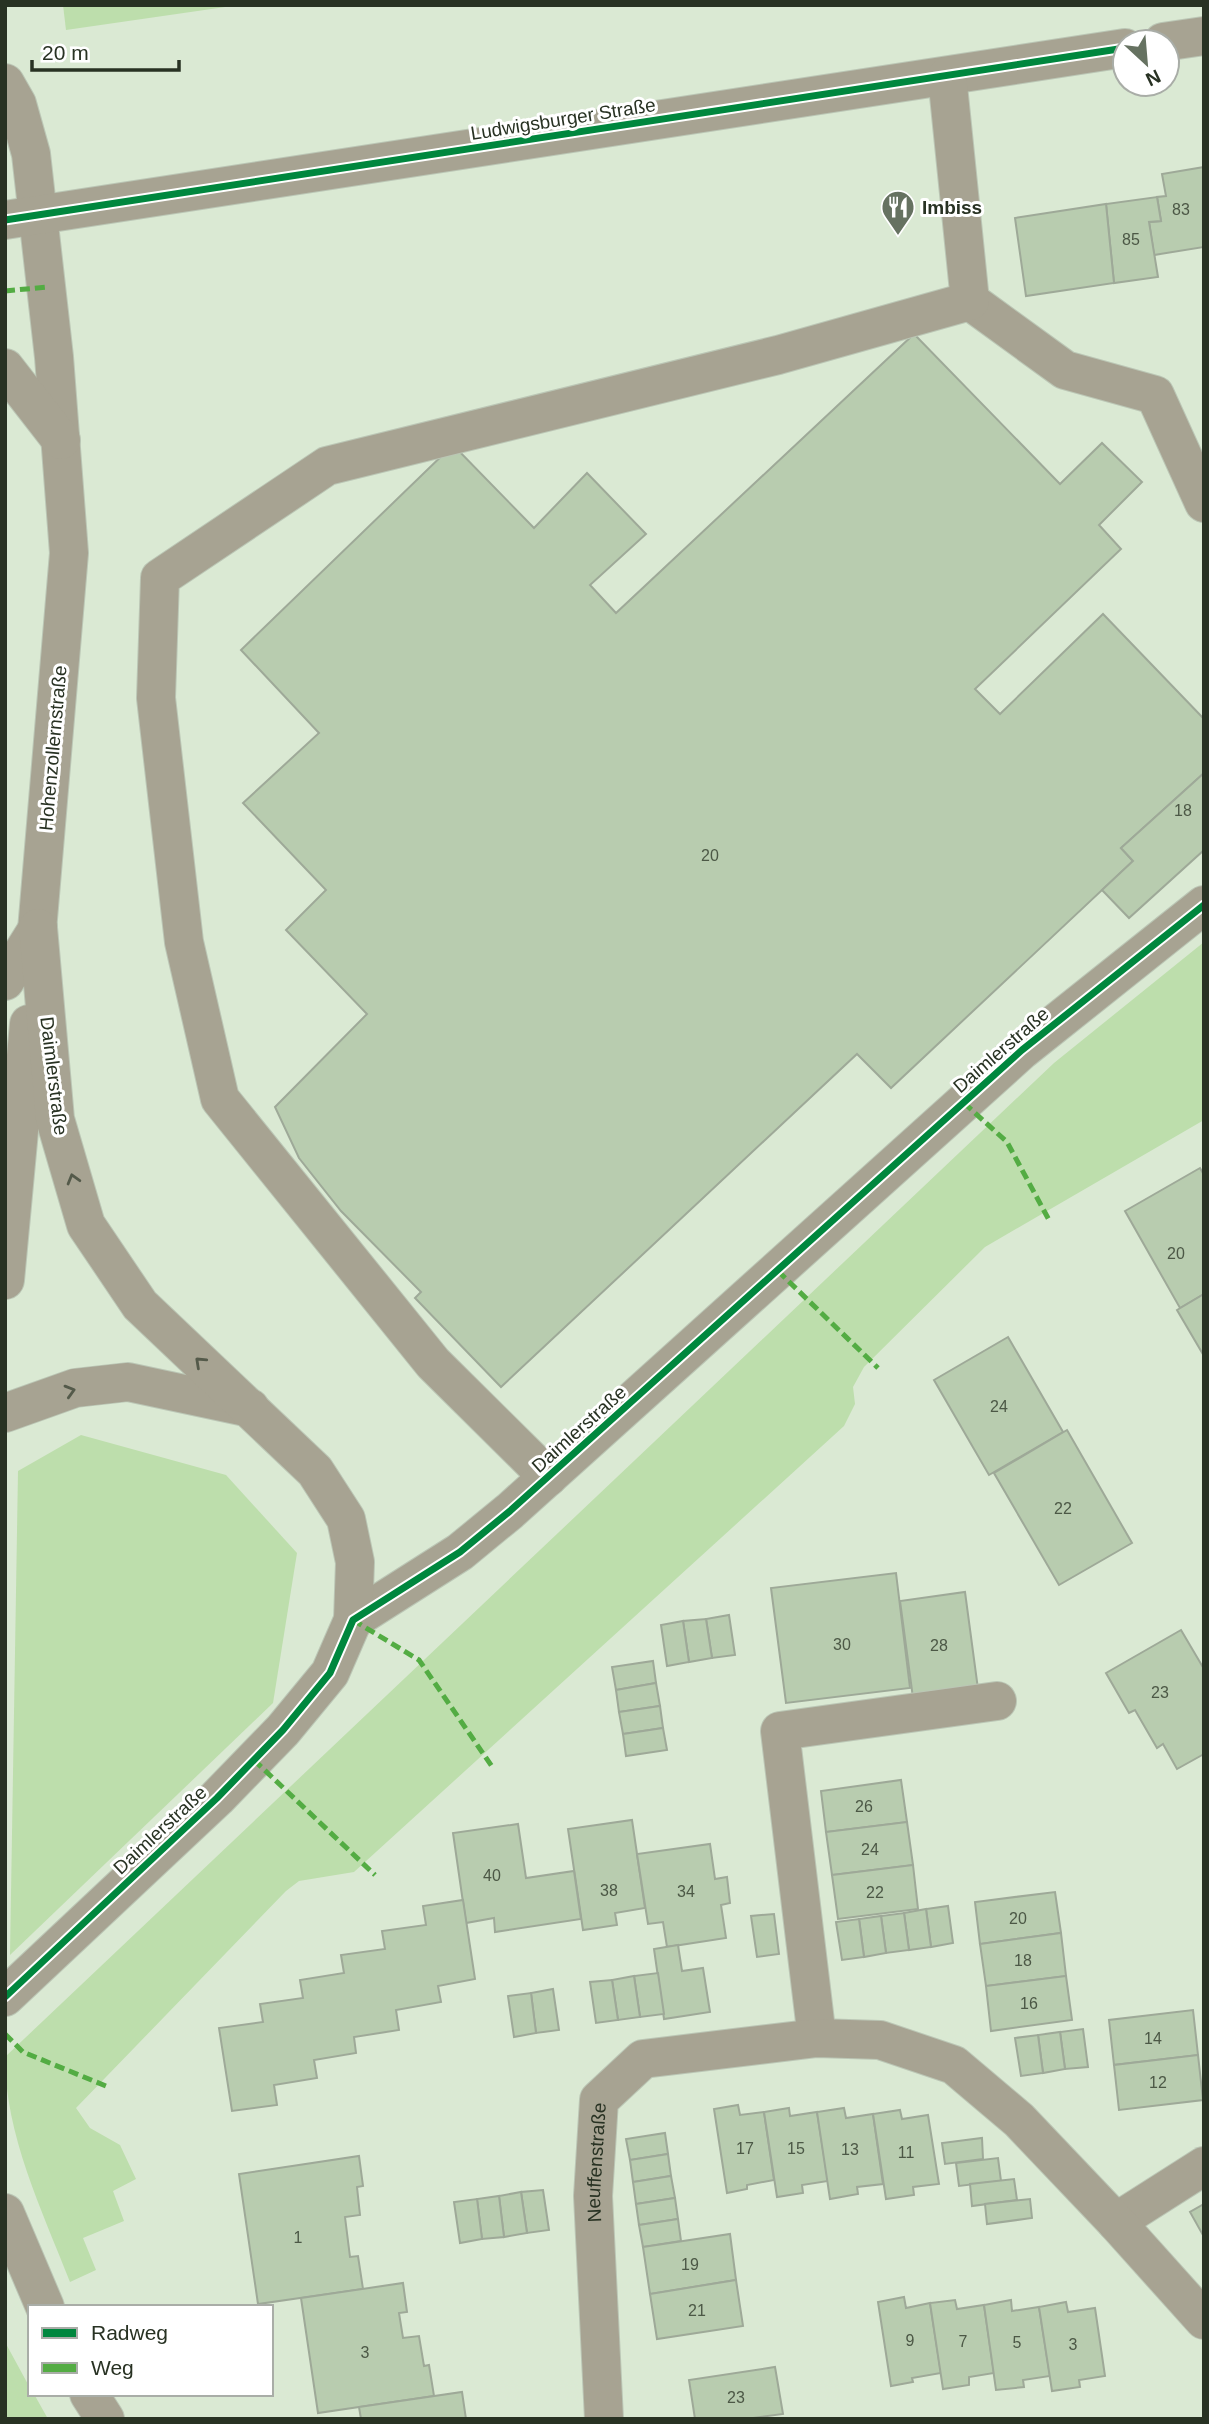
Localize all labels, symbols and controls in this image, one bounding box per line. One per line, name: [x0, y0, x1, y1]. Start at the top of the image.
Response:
scale bar: [32, 28, 178, 72]
north arrow: [1111, 28, 1181, 98]
text: 20 m: [42, 41, 89, 64]
text: N: [1142, 65, 1164, 90]
street label: Ludwigsburger Straße: [469, 94, 657, 144]
restaurant icon: Imbiss: [879, 188, 917, 237]
place label: Imbiss: [922, 197, 982, 218]
house number: 83: [1172, 201, 1190, 218]
house number: 85: [1122, 231, 1140, 248]
street label: Hohenzollernstraße: [35, 664, 71, 832]
house number: 18: [1174, 802, 1192, 819]
house number: 20: [701, 847, 719, 864]
street label: Daimlerstraße: [949, 1003, 1053, 1097]
street label: Daimlerstraße: [36, 1016, 72, 1136]
one-way arrow: [66, 1173, 81, 1185]
house number: 20: [1167, 1245, 1185, 1262]
one-way arrow: [195, 1357, 208, 1370]
street label: Daimlerstraße: [528, 1381, 630, 1477]
one-way arrow: [63, 1384, 75, 1399]
house number: 24: [990, 1398, 1008, 1415]
house number: 22: [1054, 1500, 1072, 1517]
house number: 30: [833, 1636, 851, 1653]
house number: 28: [930, 1637, 948, 1654]
house number: 23: [1151, 1684, 1169, 1701]
street label: Daimlerstraße: [109, 1782, 211, 1878]
house number: 26: [855, 1798, 873, 1815]
house number: 24: [861, 1841, 879, 1858]
house number: 40: [483, 1867, 501, 1884]
house number: 38: [600, 1882, 618, 1899]
house number: 34: [677, 1883, 695, 1900]
house number: 22: [866, 1884, 884, 1901]
house number: 20: [1009, 1910, 1027, 1927]
house number: 18: [1014, 1952, 1032, 1969]
house number: 16: [1020, 1995, 1038, 2012]
house number: 14: [1144, 2030, 1162, 2047]
house number: 12: [1149, 2074, 1167, 2091]
street label: Neuffenstraße: [582, 2102, 609, 2223]
house number: 17: [736, 2140, 754, 2157]
house number: 15: [787, 2140, 805, 2157]
house number: 13: [841, 2141, 859, 2158]
house number: 11: [898, 2144, 914, 2161]
house number: 1: [294, 2229, 303, 2246]
house number: 19: [681, 2256, 699, 2273]
house number: 21: [688, 2302, 706, 2319]
legend: [28, 2305, 273, 2396]
text: Radweg: [91, 2321, 168, 2344]
house number: 9: [906, 2332, 915, 2349]
house number: 7: [959, 2333, 968, 2350]
house number: 5: [1013, 2334, 1022, 2351]
house number: 3: [1069, 2336, 1078, 2353]
house number: 3: [361, 2344, 370, 2361]
text: Weg: [91, 2356, 134, 2379]
house number: 23: [727, 2389, 745, 2406]

